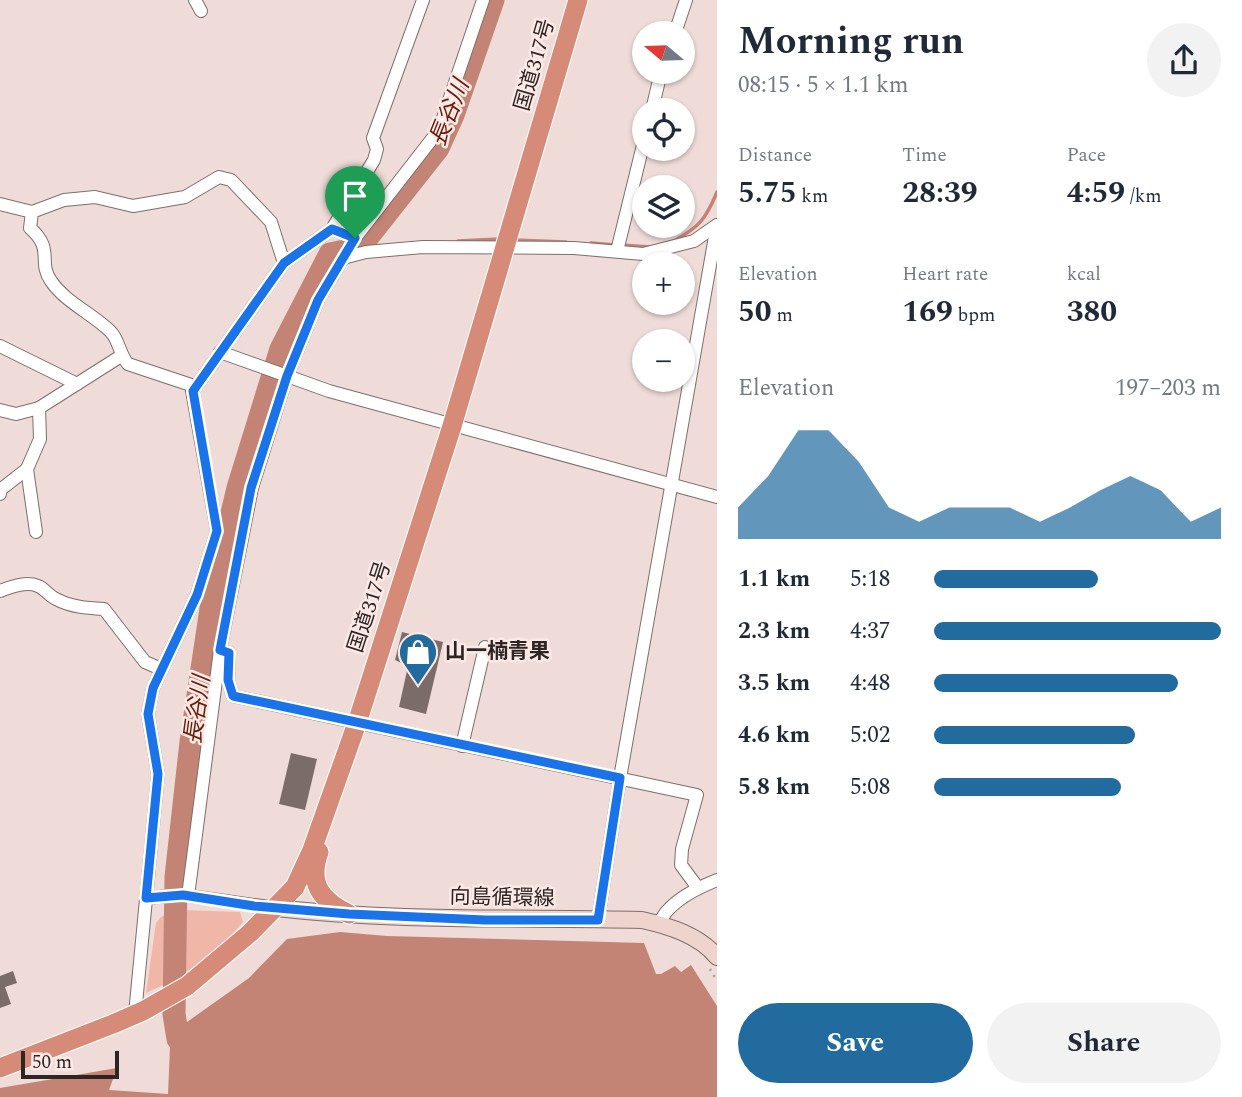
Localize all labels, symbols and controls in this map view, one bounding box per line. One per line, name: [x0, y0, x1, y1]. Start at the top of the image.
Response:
text: Morning run: [738, 13, 964, 71]
street label: 国道317号: [507, 15, 563, 115]
north arrow: [632, 21, 695, 84]
map controls: [632, 21, 695, 392]
button: share: [1147, 23, 1221, 97]
text: 08:15 · 5 × 1.1 km: [738, 68, 909, 103]
water label: 長谷川: [421, 72, 480, 152]
button: locate: [632, 98, 695, 161]
text: Distance: [738, 141, 812, 170]
text: Time: [902, 141, 947, 170]
text: Pace: [1067, 141, 1106, 170]
pin: [325, 166, 385, 238]
text: 5.75: [738, 170, 797, 216]
text: 28:39: [902, 170, 978, 216]
text: 4:59: [1067, 170, 1125, 216]
button: layers: [632, 175, 695, 238]
icon: arrive: [336, 177, 374, 215]
text: km: [797, 182, 828, 211]
text: /km: [1125, 182, 1162, 211]
button: +: [632, 252, 695, 315]
text: Elevation: [738, 260, 818, 289]
text: Heart rate: [902, 260, 988, 289]
text: kcal: [1067, 260, 1101, 289]
text: 50: [738, 289, 772, 335]
text: 169: [902, 289, 953, 335]
text: 380: [1067, 289, 1117, 335]
text: m: [772, 301, 793, 330]
text: bpm: [953, 301, 995, 330]
button: −: [632, 329, 695, 392]
text: Elevation: [738, 371, 834, 406]
text: 197–203 m: [1115, 371, 1221, 406]
street label: 国道317号: [340, 557, 400, 657]
text: 1.1 km: [738, 562, 810, 597]
text: 5:18: [850, 562, 890, 597]
text: 2.3 km: [738, 614, 810, 649]
text: 4:37: [850, 614, 890, 649]
shop icon: 山一楠青果: [397, 631, 439, 686]
place label: 山一楠青果: [445, 636, 550, 668]
text: 3.5 km: [738, 666, 810, 701]
text: 4:48: [850, 666, 890, 701]
water label: 長谷川: [176, 670, 221, 747]
text: 4.6 km: [738, 718, 810, 753]
text: 5:02: [850, 718, 890, 753]
text: 5.8 km: [738, 770, 810, 805]
text: 5:08: [850, 770, 890, 805]
street label: 向島循環線: [449, 881, 555, 915]
button: Save: [738, 1003, 973, 1083]
button: Share: [987, 1003, 1221, 1083]
scale bar: [21, 1048, 119, 1080]
text: 50 m: [32, 1048, 72, 1077]

